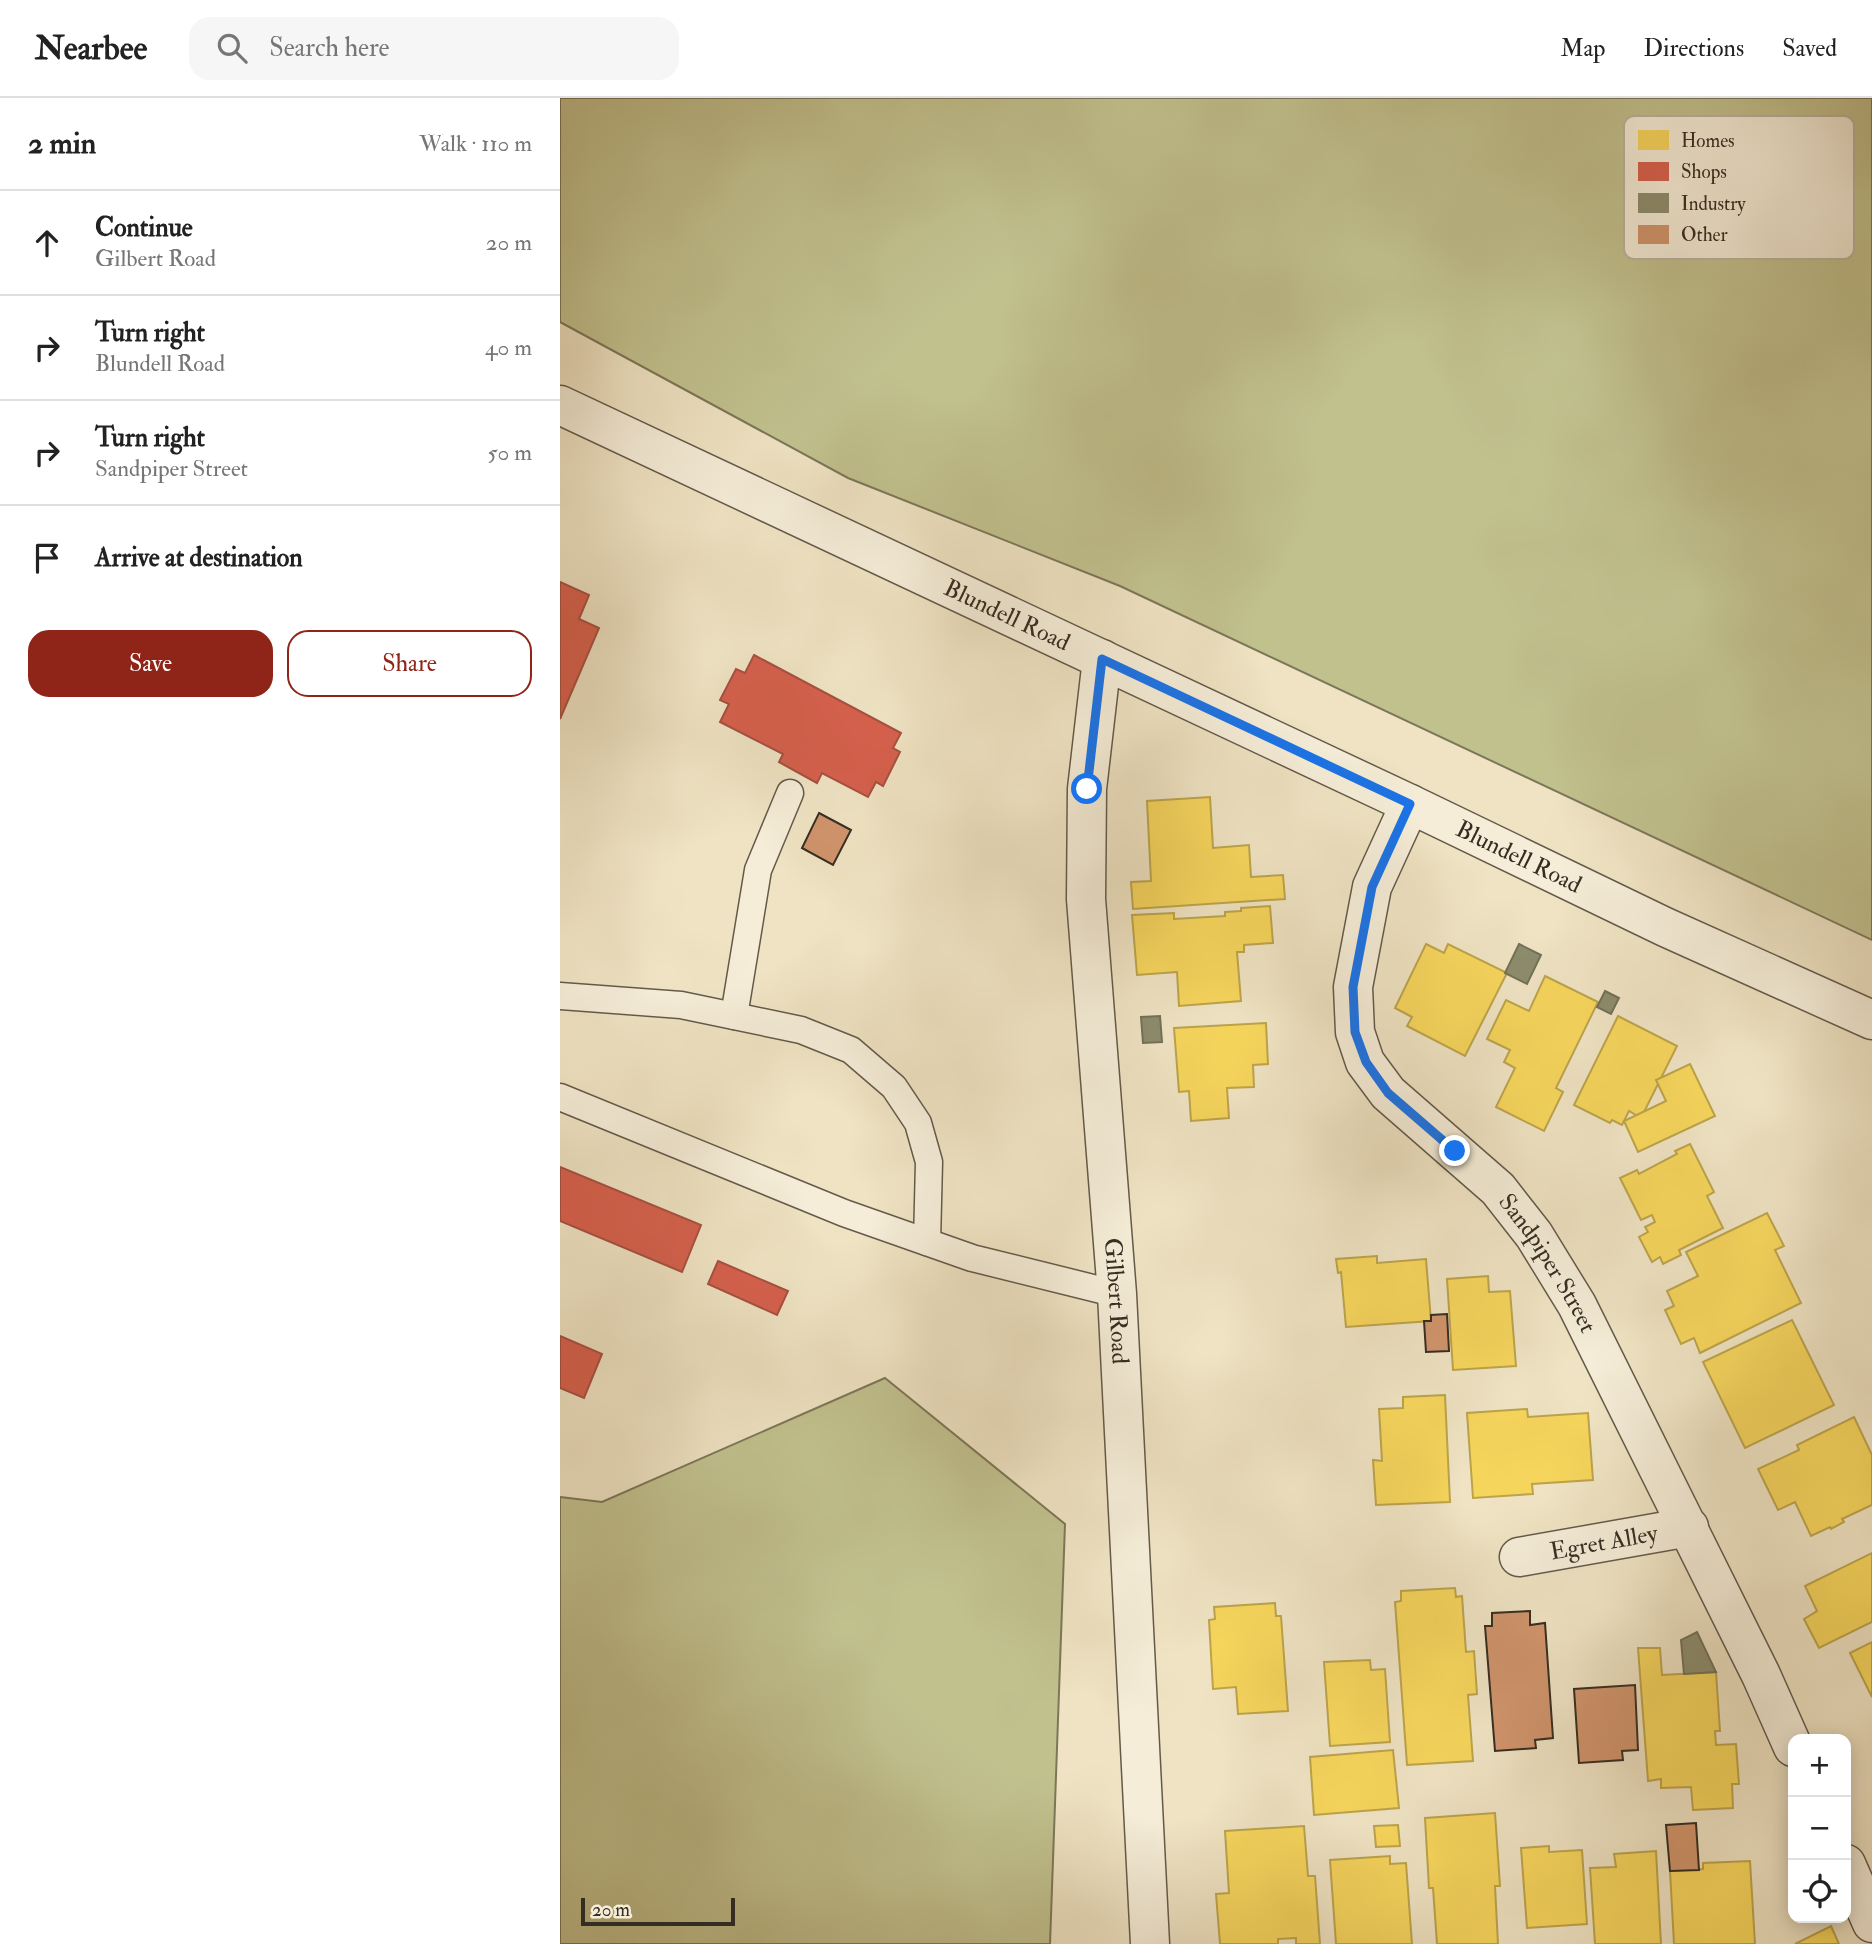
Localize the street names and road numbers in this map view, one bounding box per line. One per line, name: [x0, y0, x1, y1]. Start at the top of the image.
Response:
street label: Blundell Road: [939, 572, 1075, 658]
street label: Blundell Road: [1451, 814, 1587, 901]
street label: Sandpiper Street: [1491, 1187, 1603, 1338]
street label: Gilbert Road: [1097, 1237, 1136, 1365]
street label: Egret Alley: [1547, 1518, 1661, 1567]

